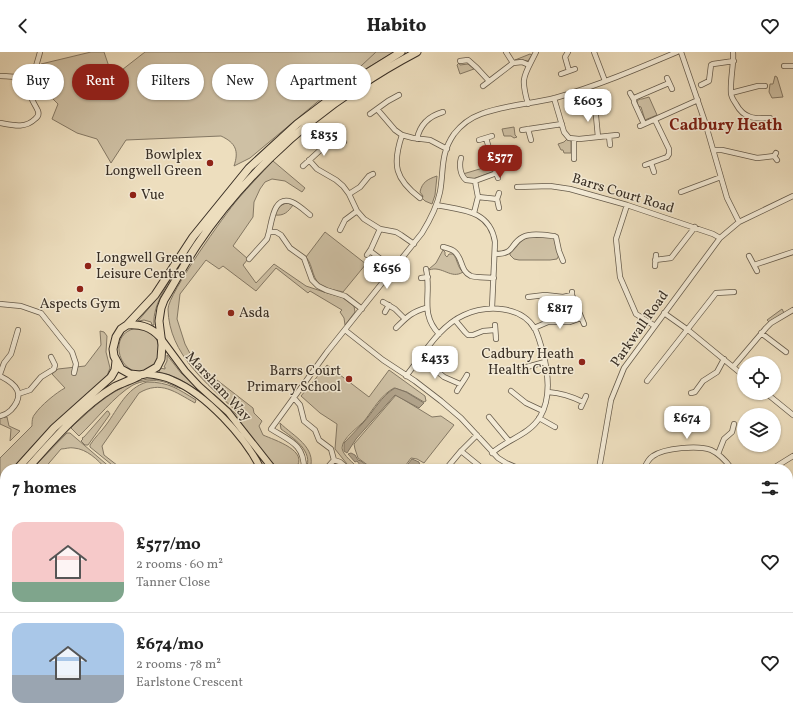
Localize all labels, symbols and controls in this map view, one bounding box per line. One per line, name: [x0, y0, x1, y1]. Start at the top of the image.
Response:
text: Habito: [367, 14, 426, 39]
icon: back: [12, 15, 34, 37]
icon: heart: [759, 15, 781, 37]
chip: Buy: [12, 64, 64, 100]
chip: Rent: [72, 64, 129, 100]
chip: Filters: [137, 64, 204, 100]
chip: New: [212, 64, 268, 100]
chip: Apartment: [276, 64, 371, 100]
pin: £603: [564, 89, 612, 123]
text: £603: [573, 93, 603, 111]
district label: Cadbury Heath: [669, 115, 783, 137]
pin: £835: [300, 123, 348, 157]
text: £835: [310, 127, 338, 145]
pin: £577: [476, 145, 524, 179]
place label: Bowlplex Longwell Green: [105, 146, 202, 181]
text: £577: [487, 149, 513, 167]
marker: Bowlplex Longwell Green: [205, 158, 215, 168]
street label: Barrs Court Road: [570, 169, 677, 219]
place label: Vue: [141, 186, 165, 205]
marker: Vue: [128, 190, 138, 200]
place label: Longwell Green Leisure Centre: [96, 249, 193, 284]
pin: £656: [363, 256, 411, 290]
text: £656: [373, 260, 401, 278]
marker: Longwell Green Leisure Centre: [83, 261, 93, 271]
marker: Aspects Gym: [75, 284, 85, 294]
street label: Parkwall Road: [607, 287, 673, 371]
place label: Aspects Gym: [40, 295, 120, 314]
pin: £817: [536, 296, 584, 330]
text: £817: [547, 300, 573, 318]
place label: Asda: [239, 304, 270, 323]
marker: Asda: [226, 308, 236, 318]
place label: Cadbury Heath Health Centre: [481, 345, 574, 380]
pin: £433: [411, 346, 459, 380]
street label: Marsham Way: [181, 348, 256, 426]
text: £433: [421, 350, 449, 368]
map controls: [737, 356, 781, 452]
button: locate: [737, 356, 781, 400]
marker: Cadbury Heath Health Centre: [577, 357, 587, 367]
place label: Barrs Court Primary School: [247, 362, 341, 397]
marker: Barrs Court Primary School: [344, 374, 354, 384]
pin: £674: [663, 406, 711, 440]
button: layers: [737, 408, 781, 452]
text: £674: [673, 410, 701, 428]
text: 7 homes: [12, 477, 77, 500]
icon: filters: [759, 477, 781, 499]
text: £577/mo: [136, 533, 201, 556]
icon: home: [44, 538, 92, 586]
icon: heart: [759, 551, 781, 573]
text: 2 rooms · 60 m²: [136, 556, 223, 574]
text: Tanner Close: [136, 574, 210, 592]
text: £674/mo: [136, 633, 204, 656]
icon: home: [44, 639, 92, 687]
icon: heart: [759, 652, 781, 674]
text: 2 rooms · 78 m²: [136, 656, 221, 674]
text: Earlstone Crescent: [136, 674, 243, 692]

